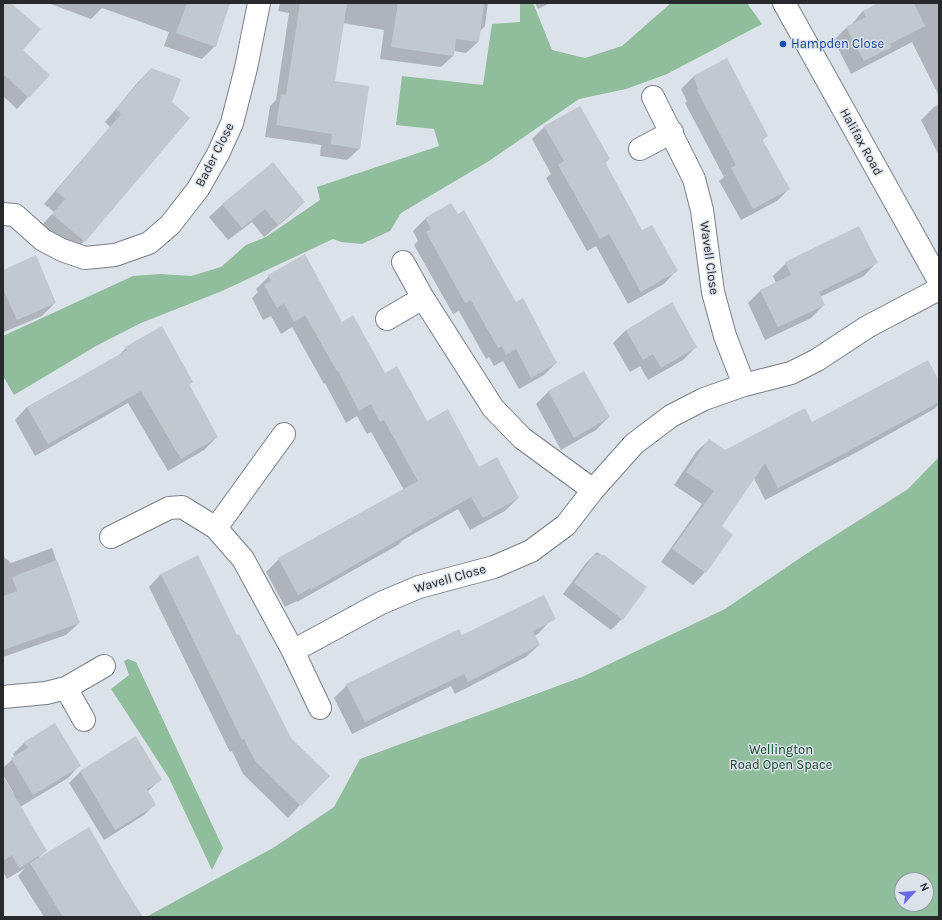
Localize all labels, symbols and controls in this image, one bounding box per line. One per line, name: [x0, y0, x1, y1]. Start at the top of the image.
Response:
place label: Hampden Close: [791, 36, 884, 52]
marker: Hampden Close: [778, 39, 788, 49]
street label: Halifax Road: [836, 106, 886, 178]
street label: Bader Close: [192, 120, 238, 190]
street label: Wavell Close: [696, 220, 722, 296]
street label: Wavell Close: [412, 561, 488, 597]
park label: Wellington Road Open Space: [730, 742, 832, 773]
north arrow: [894, 872, 934, 912]
text: N: [917, 881, 932, 893]

